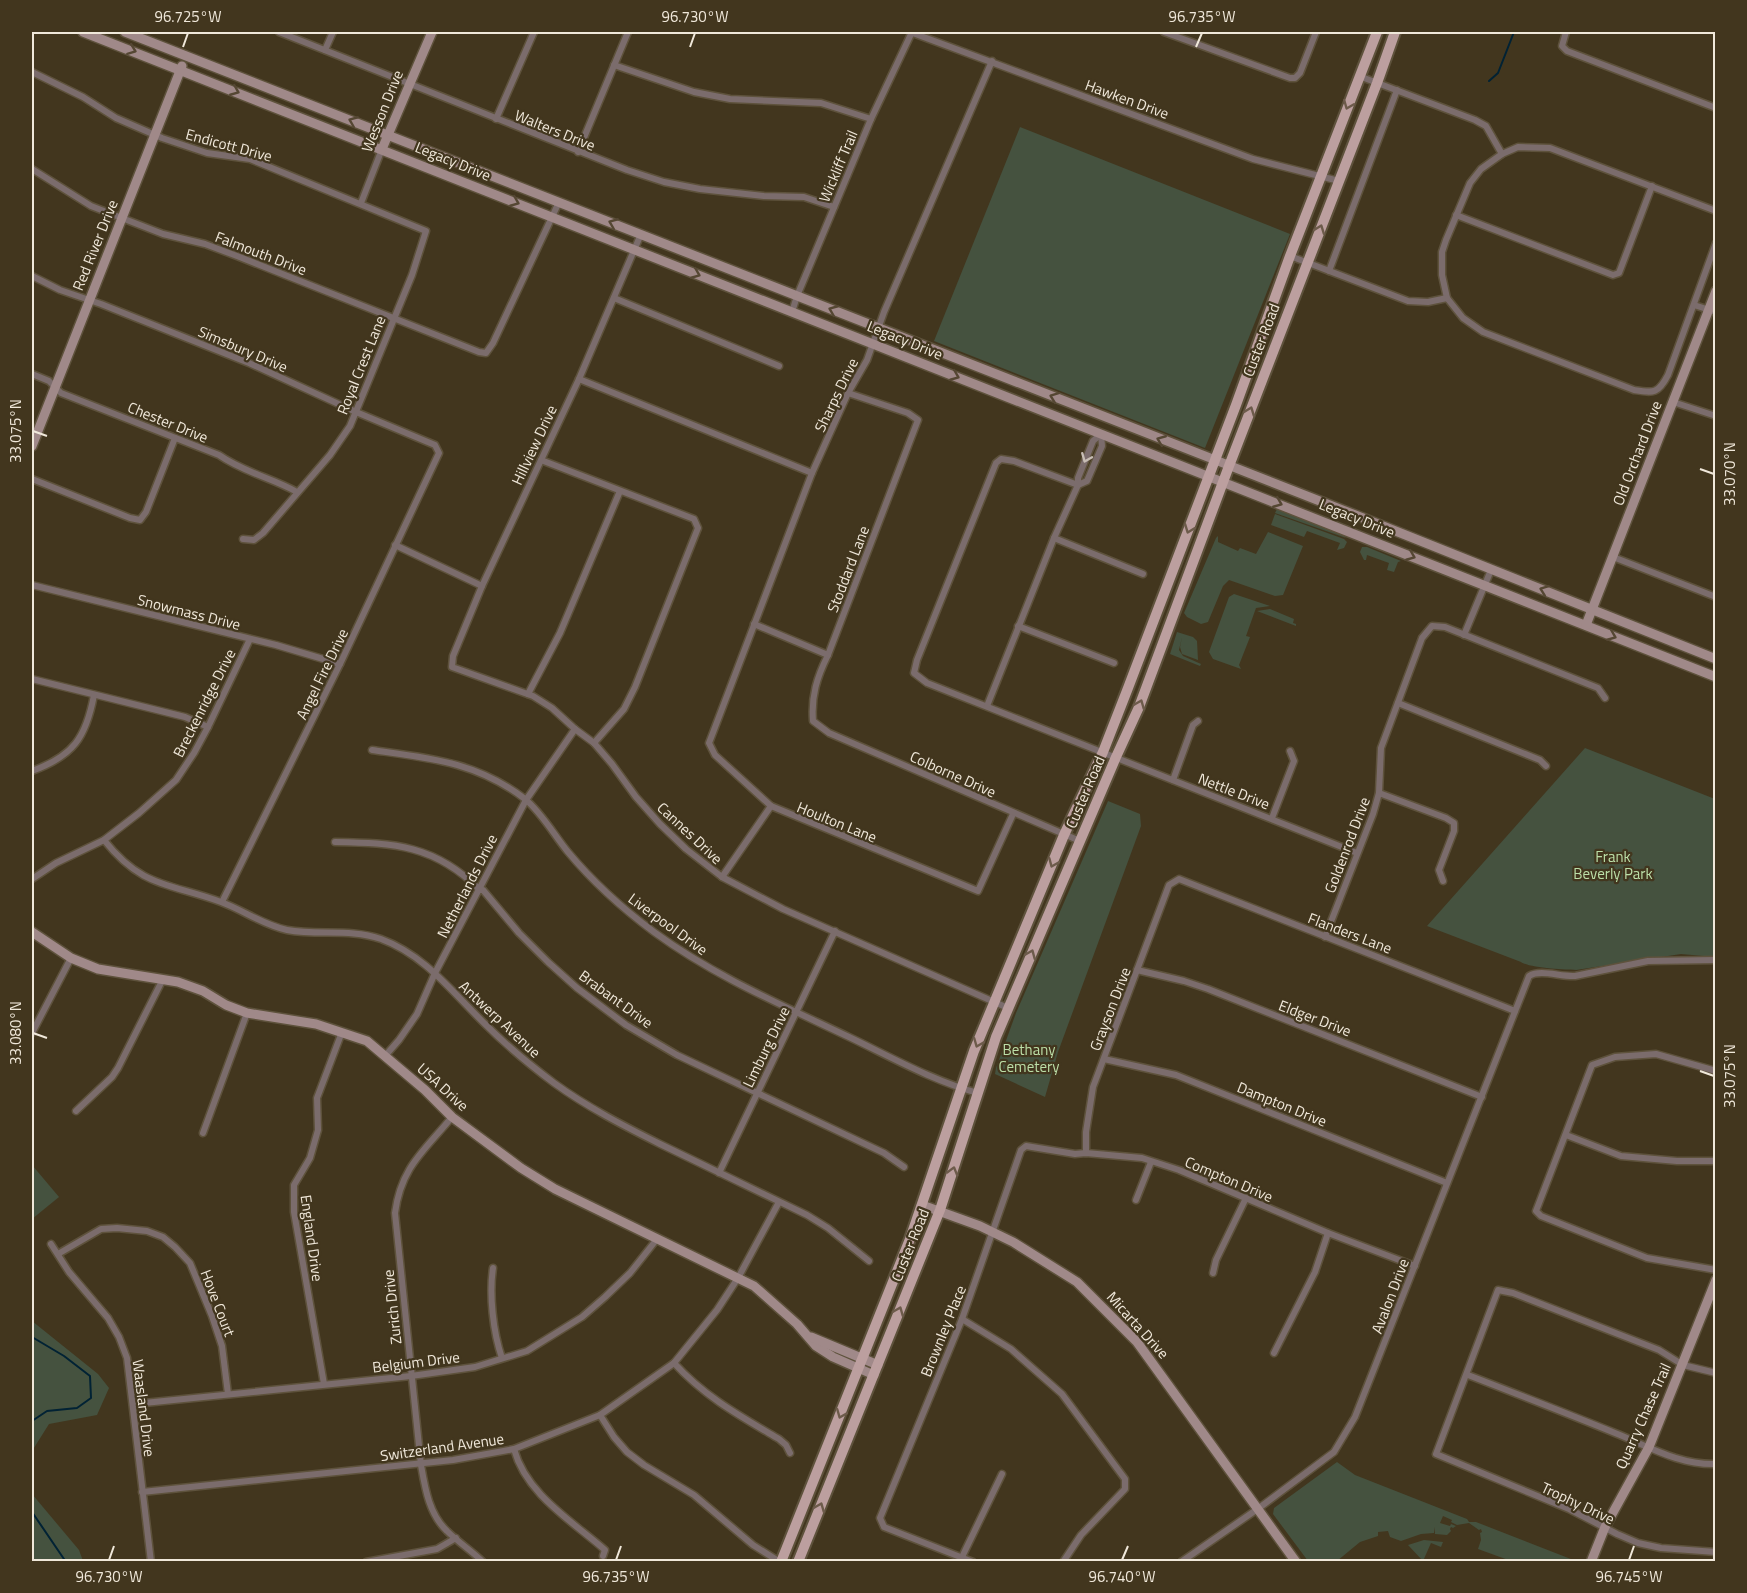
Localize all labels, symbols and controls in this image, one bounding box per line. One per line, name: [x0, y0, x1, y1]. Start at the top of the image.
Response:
text: 96.725°W: [155, 5, 221, 28]
text: 96.730°W: [662, 5, 728, 28]
text: 96.735°W: [1169, 5, 1235, 28]
one-way arrow: [126, 43, 137, 56]
street label: Wesson Drive: [355, 67, 409, 155]
street label: Hawken Drive: [1082, 73, 1172, 125]
one-way arrow: [228, 84, 239, 96]
one-way arrow: [1342, 100, 1355, 110]
street label: Walters Drive: [511, 103, 599, 157]
one-way arrow: [348, 116, 359, 128]
street label: Endicott Drive: [183, 122, 275, 168]
street label: Wickliff Trail: [812, 126, 864, 206]
street label: Legacy Drive: [412, 135, 494, 187]
one-way arrow: [508, 195, 519, 207]
street label: Red River Drive: [66, 196, 124, 294]
one-way arrow: [608, 218, 619, 230]
one-way arrow: [1312, 224, 1325, 235]
street label: Falmouth Drive: [212, 225, 310, 281]
one-way arrow: [690, 266, 701, 279]
street label: Custer Road: [1237, 300, 1285, 380]
one-way arrow: [828, 305, 839, 317]
street label: Royal Crest Lane: [331, 312, 391, 418]
street label: Legacy Drive: [864, 314, 946, 366]
street label: Simsbury Drive: [195, 320, 291, 378]
street label: Sharps Drive: [808, 354, 864, 436]
one-way arrow: [949, 369, 960, 381]
one-way arrow: [1049, 392, 1060, 404]
street label: Chester Drive: [124, 395, 212, 449]
street label: Old Orchard Drive: [1606, 397, 1668, 509]
text: 33.075°N: [4, 399, 27, 463]
street label: Hillview Drive: [505, 401, 563, 489]
one-way arrow: [1243, 407, 1255, 418]
one-way arrow: [1157, 434, 1167, 447]
text: 33.070°N: [1718, 442, 1741, 506]
one-way arrow: [1081, 451, 1093, 462]
street label: Legacy Drive: [1316, 492, 1398, 544]
one-way arrow: [1272, 496, 1283, 508]
street label: Stoddard Lane: [821, 522, 875, 616]
one-way arrow: [1183, 523, 1196, 534]
one-way arrow: [1405, 549, 1416, 561]
one-way arrow: [1539, 585, 1550, 598]
street label: Snowmass Drive: [135, 588, 243, 636]
street label: Angel Fire Drive: [290, 624, 354, 724]
one-way arrow: [1606, 628, 1617, 641]
street label: Breckenridge Drive: [167, 645, 241, 761]
one-way arrow: [1133, 699, 1145, 710]
street label: Colborne Drive: [906, 745, 1000, 803]
street label: Custer Road: [1059, 752, 1111, 832]
street label: Nettle Drive: [1195, 767, 1273, 815]
street label: Goldenrod Drive: [1318, 794, 1376, 896]
street label: Cannes Drive: [652, 796, 728, 870]
street label: Houlton Lane: [794, 796, 880, 848]
street label: Netherlands Drive: [431, 830, 503, 942]
park label: Frank Beverly Park: [1573, 845, 1653, 885]
one-way arrow: [1048, 856, 1060, 867]
street label: Liverpool Drive: [623, 887, 713, 961]
street label: Flanders Lane: [1305, 906, 1395, 960]
one-way arrow: [1024, 949, 1036, 960]
street label: Brabant Drive: [574, 964, 658, 1034]
street label: Grayson Drive: [1083, 964, 1137, 1054]
street label: Antwerp Avenue: [454, 975, 546, 1063]
street label: Eldger Drive: [1275, 994, 1355, 1042]
text: 33.080°N: [4, 1001, 27, 1065]
street label: Limburg Drive: [736, 1003, 796, 1091]
one-way arrow: [973, 1036, 985, 1047]
park label: Bethany Cemetery: [999, 1038, 1059, 1078]
text: 33.075°N: [1718, 1044, 1741, 1108]
street label: USA Drive: [412, 1057, 474, 1117]
street label: Dampton Drive: [1234, 1076, 1330, 1132]
street label: Compton Drive: [1181, 1150, 1277, 1208]
one-way arrow: [946, 1167, 958, 1177]
street label: England Drive: [295, 1193, 329, 1283]
street label: Custer Road: [885, 1205, 935, 1285]
street label: Avalon Drive: [1365, 1255, 1415, 1337]
street label: Hove Court: [195, 1266, 242, 1341]
street label: Zurich Drive: [377, 1268, 407, 1346]
street label: Brownley Place: [914, 1282, 972, 1380]
street label: Micarta Drive: [1101, 1286, 1175, 1364]
one-way arrow: [892, 1306, 904, 1317]
street label: Belgium Drive: [371, 1345, 461, 1379]
street label: Waasland Drive: [127, 1358, 161, 1458]
street label: Quarry Chase Trail: [1609, 1359, 1677, 1473]
one-way arrow: [836, 1407, 848, 1418]
street label: Switzerland Avenue: [379, 1427, 505, 1467]
street label: Trophy Drive: [1537, 1476, 1619, 1530]
one-way arrow: [813, 1503, 825, 1514]
text: 96.730°W: [76, 1565, 142, 1588]
text: 96.735°W: [583, 1565, 649, 1588]
text: 96.740°W: [1089, 1565, 1155, 1588]
text: 96.745°W: [1596, 1565, 1662, 1588]

